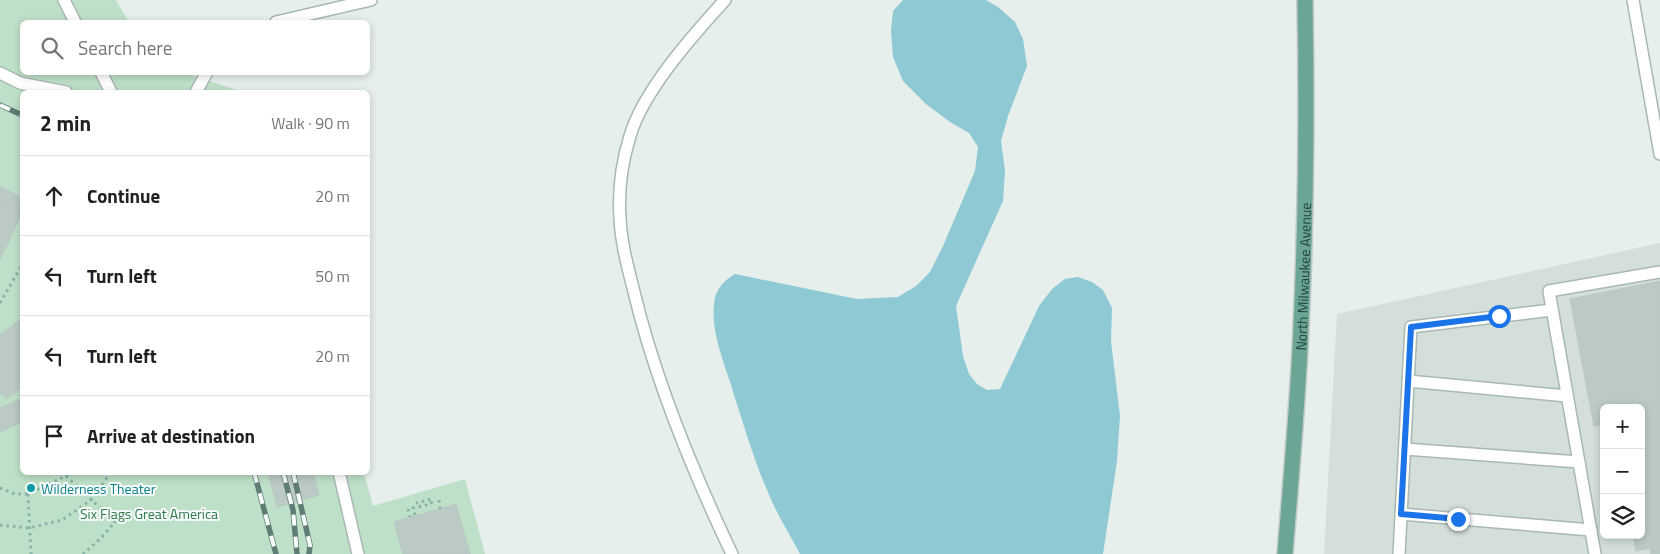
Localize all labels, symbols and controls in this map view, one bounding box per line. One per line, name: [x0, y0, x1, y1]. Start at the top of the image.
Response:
search box: [20, 20, 370, 75]
text: Search here: [78, 33, 172, 62]
icon: search: [38, 34, 66, 62]
text: 2 min: [40, 107, 91, 139]
text: Walk · 90 m: [271, 111, 350, 135]
text: Continue: [87, 181, 160, 210]
icon: ahead: [40, 182, 68, 210]
text: 20 m: [315, 184, 350, 208]
street label: North Milwaukee Avenue: [1289, 202, 1316, 351]
text: Turn left: [87, 261, 157, 290]
icon: left: [40, 262, 68, 290]
text: 50 m: [315, 264, 350, 288]
route start: [1488, 305, 1511, 328]
text: Turn left: [87, 341, 157, 370]
icon: left: [40, 342, 68, 370]
text: 20 m: [315, 344, 350, 368]
map controls: [1600, 404, 1645, 539]
button: +: [1600, 404, 1645, 449]
text: Arrive at destination: [87, 421, 255, 450]
icon: arrive: [40, 422, 68, 450]
button: −: [1600, 449, 1645, 494]
place label: Wilderness Theater: [41, 478, 156, 499]
marker: Wilderness Theater: [25, 482, 37, 494]
button: layers: [1600, 494, 1645, 539]
park label: Six Flags Great America: [80, 503, 218, 524]
route end: [1447, 508, 1470, 531]

